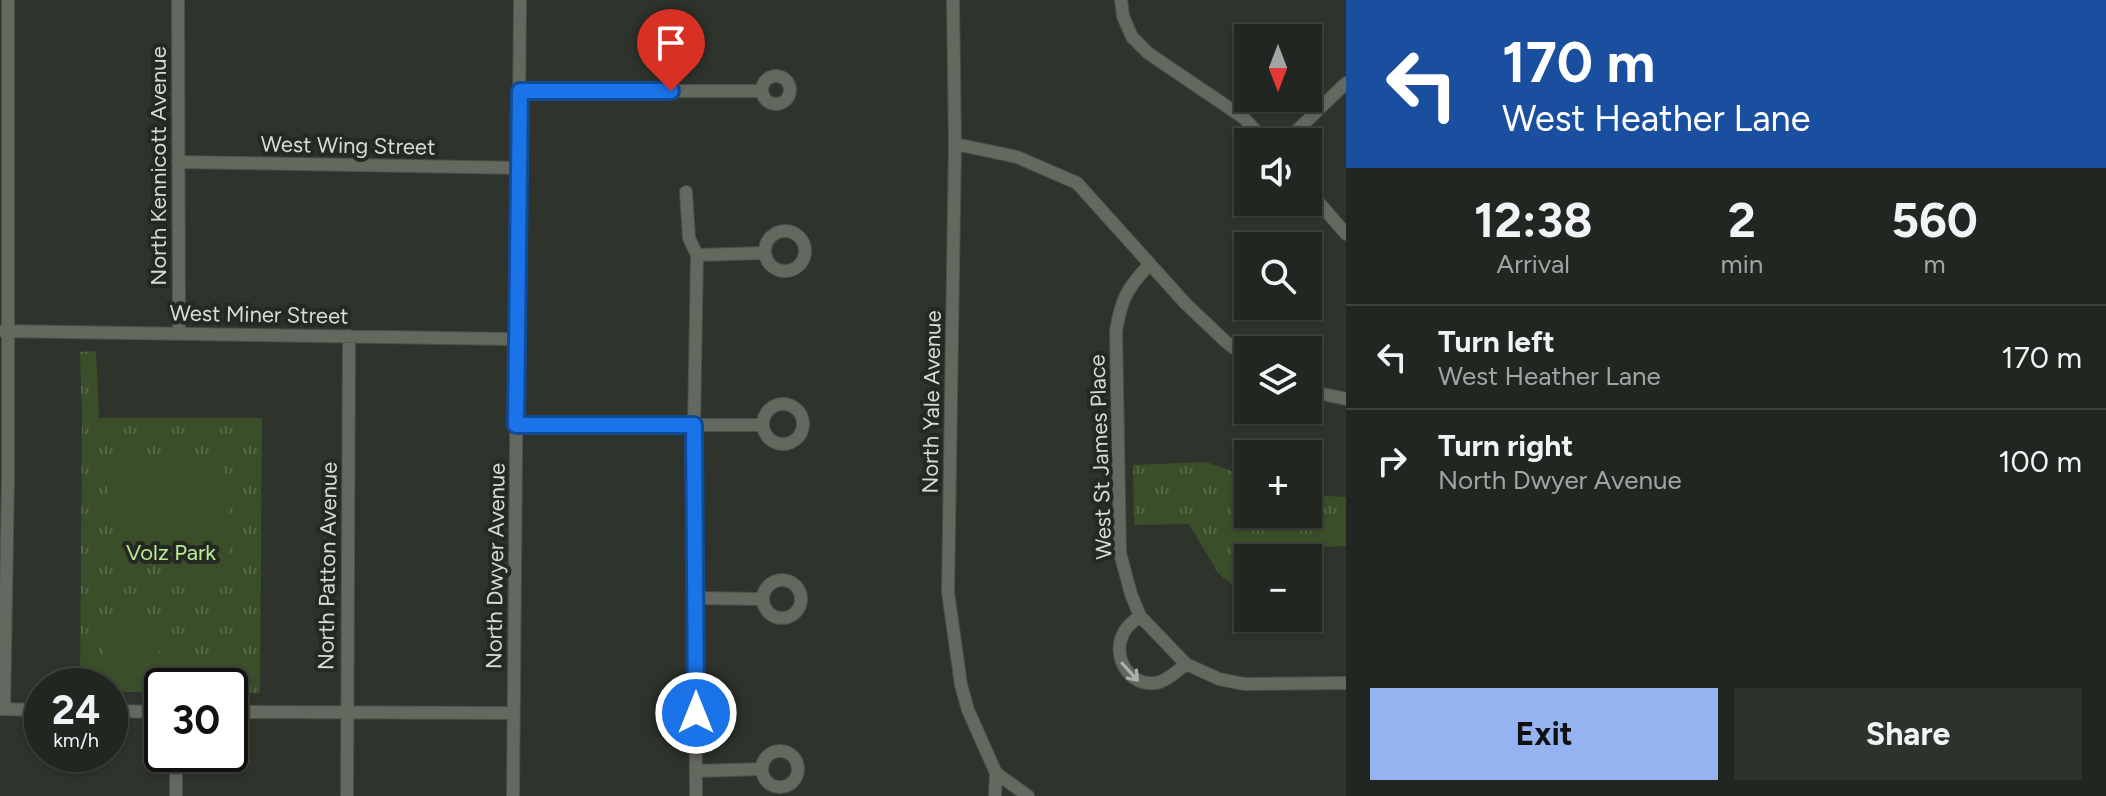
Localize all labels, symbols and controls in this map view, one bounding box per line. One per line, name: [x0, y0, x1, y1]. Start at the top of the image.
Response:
pin: [637, 9, 705, 91]
icon: arrive: [649, 21, 693, 65]
north arrow: [1234, 24, 1322, 112]
map controls: [1234, 24, 1322, 632]
text: 170 m: [1502, 29, 1655, 96]
icon: left: [1370, 32, 1474, 136]
street label: North Kennicott Avenue: [145, 46, 172, 286]
text: West Heather Lane: [1502, 97, 1810, 140]
button: sound: [1234, 128, 1322, 216]
street label: West Wing Street: [260, 130, 436, 161]
text: 12:38: [1474, 191, 1593, 249]
text: 2: [1728, 191, 1756, 249]
text: 560: [1891, 191, 1978, 249]
button: search: [1234, 232, 1322, 320]
text: Arrival: [1497, 248, 1570, 280]
text: min: [1721, 248, 1763, 280]
text: m: [1923, 248, 1946, 280]
street label: West Miner Street: [169, 299, 349, 330]
street label: North Yale Avenue: [916, 310, 947, 494]
text: Turn left: [1438, 323, 1555, 360]
icon: left: [1370, 335, 1414, 379]
button: layers: [1234, 336, 1322, 424]
text: 170 m: [2001, 339, 2082, 376]
street label: West St James Place: [1083, 354, 1118, 560]
text: West Heather Lane: [1438, 360, 1661, 392]
text: Turn right: [1438, 427, 1573, 464]
icon: right: [1370, 439, 1414, 483]
button: +: [1234, 440, 1322, 528]
text: 100 m: [1998, 443, 2082, 480]
street label: North Patton Avenue: [312, 462, 343, 670]
street label: North Dwyer Avenue: [480, 463, 511, 669]
text: North Dwyer Avenue: [1438, 464, 1682, 496]
park label: Volz Park: [126, 539, 216, 566]
button: −: [1234, 544, 1322, 632]
one-way arrow: [1120, 661, 1139, 682]
speed limit sign: 30: [144, 668, 248, 772]
position arrow: [654, 671, 738, 755]
text: 24: [52, 686, 100, 734]
button: Exit: [1370, 688, 1718, 780]
button: Share: [1734, 688, 2082, 780]
text: km/h: [53, 728, 99, 752]

